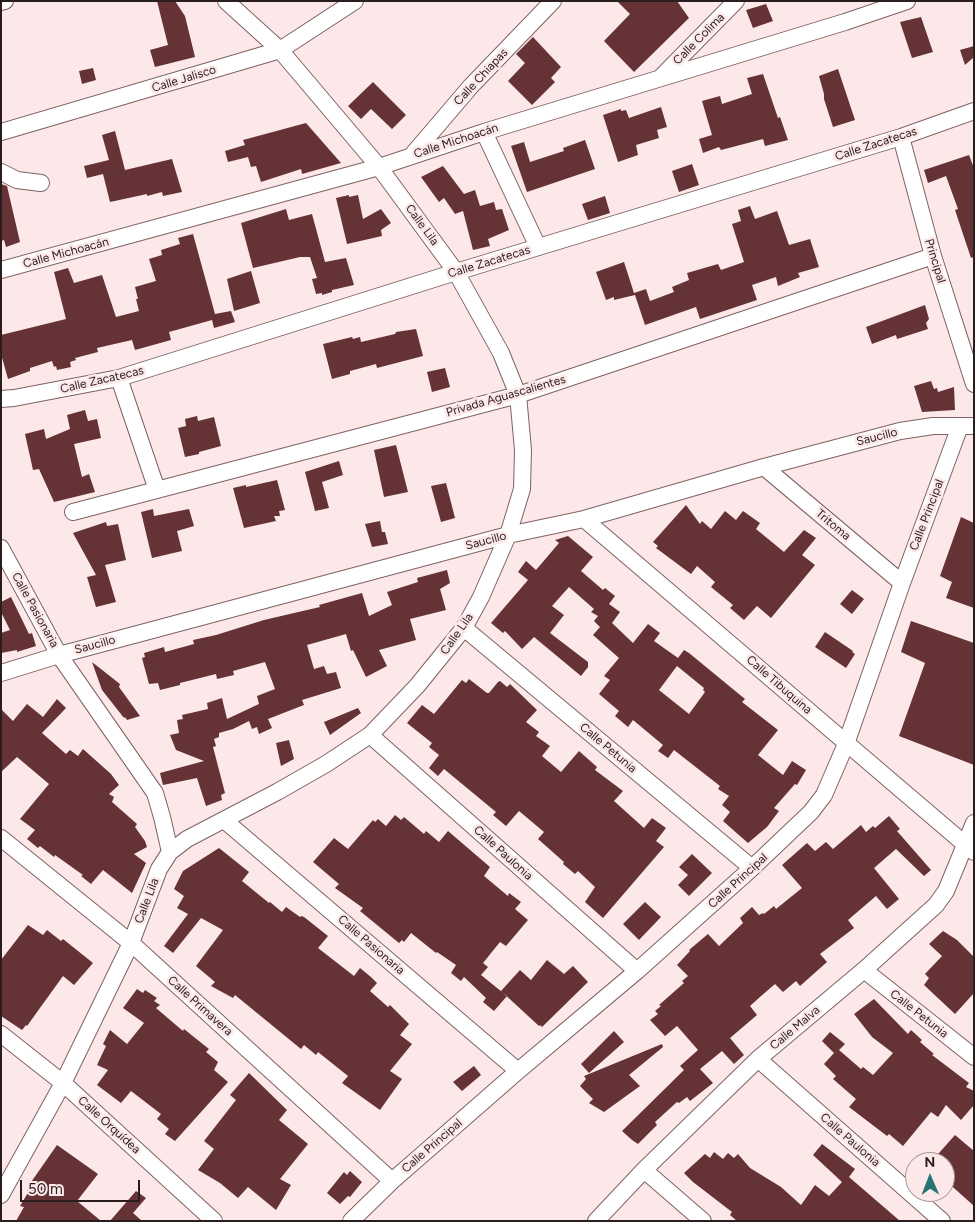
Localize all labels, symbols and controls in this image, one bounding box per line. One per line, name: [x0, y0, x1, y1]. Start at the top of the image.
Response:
street label: Calle Colima: [670, 10, 728, 68]
street label: Calle Chiapas: [451, 46, 511, 108]
street label: Calle Jalisco: [150, 62, 218, 96]
street label: Calle Michoacán: [412, 121, 500, 161]
street label: Calle Zacatecas: [833, 124, 919, 164]
street label: Calle Lila: [402, 202, 442, 248]
street label: Calle Michoacán: [22, 235, 110, 271]
street label: Principal: [921, 237, 949, 285]
street label: Calle Zacatecas: [446, 243, 532, 281]
street label: Calle Zacatecas: [59, 363, 145, 397]
street label: Privada Aguascalientes: [445, 372, 567, 420]
street label: Saucillo: [855, 425, 899, 449]
street label: Calle Principal: [907, 477, 947, 553]
street label: Tritoma: [813, 506, 853, 544]
street label: Saucillo: [464, 529, 508, 553]
street label: Calle Pasionaria: [8, 570, 62, 650]
street label: Calle Lila: [438, 610, 476, 658]
street label: Saucillo: [73, 633, 117, 657]
street label: Calle Tibuquina: [743, 653, 815, 717]
street label: Calle Petunia: [577, 720, 639, 776]
street label: Calle Paulonia: [471, 823, 535, 883]
street label: Calle Principal: [705, 851, 771, 911]
street label: Calle Lila: [132, 876, 162, 926]
street label: Calle Pasionaria: [335, 912, 407, 978]
street label: Calle Primavera: [165, 973, 235, 1039]
street label: Calle Petunia: [887, 987, 951, 1041]
street label: Calle Malva: [767, 1003, 823, 1053]
street label: Calle Orquídea: [75, 1093, 143, 1157]
street label: Calle Paulonia: [817, 1110, 883, 1170]
street label: Calle Principal: [399, 1116, 465, 1176]
north arrow: [905, 1152, 955, 1202]
text: N: [924, 1154, 935, 1171]
scale bar: [22, 1170, 142, 1202]
text: 50 m: [28, 1180, 63, 1198]

